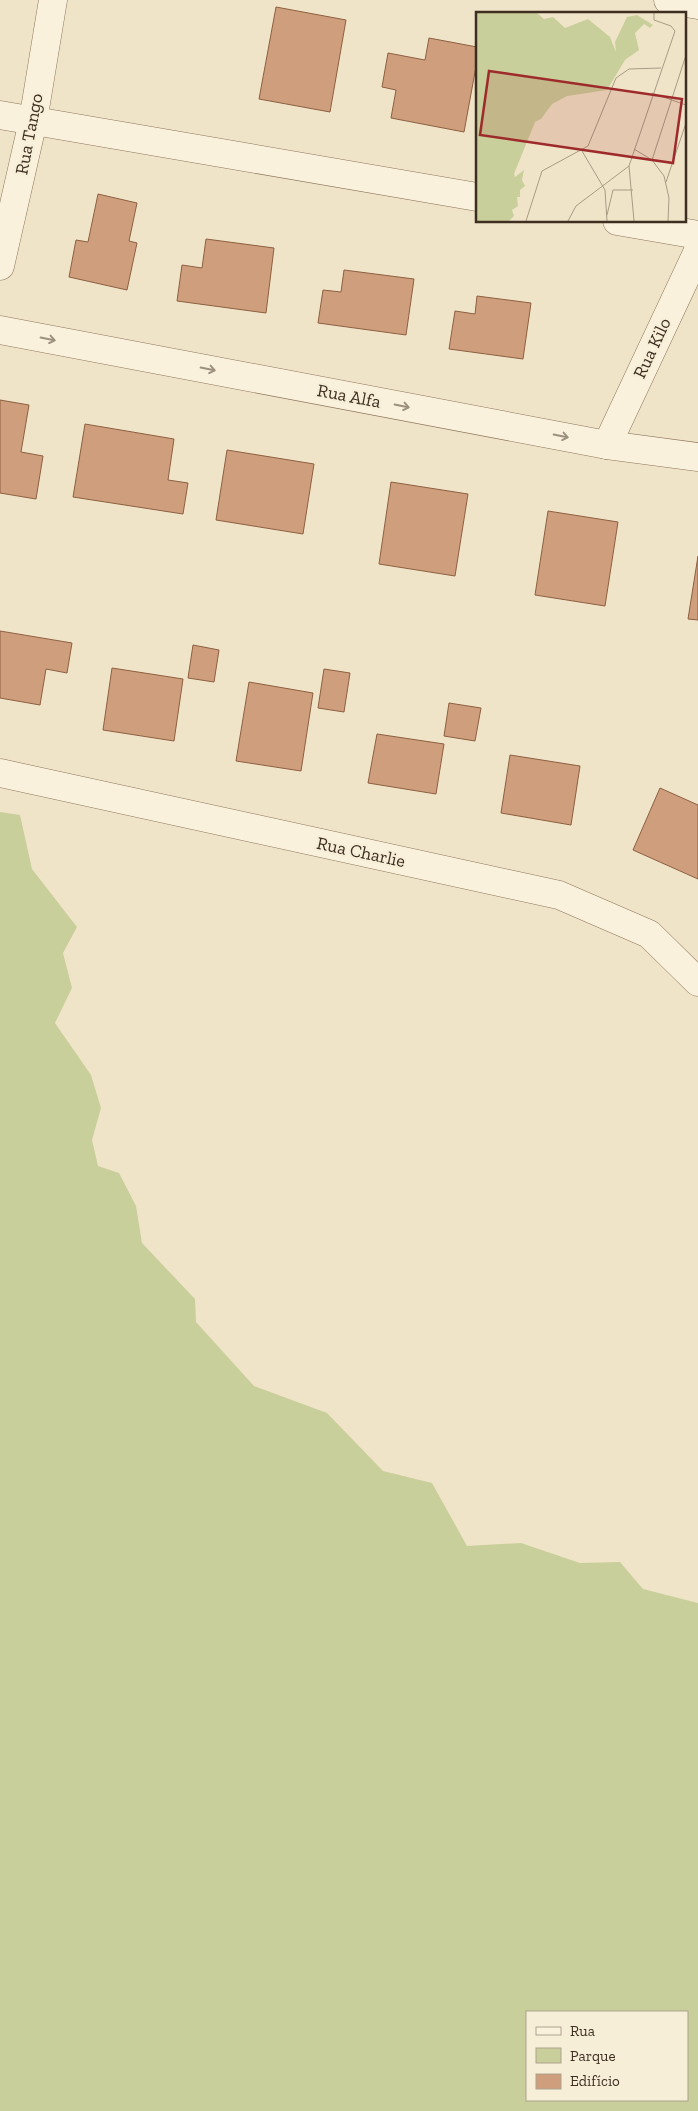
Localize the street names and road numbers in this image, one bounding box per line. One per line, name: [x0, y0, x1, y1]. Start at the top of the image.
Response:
street label: Rua Tango: [10, 91, 48, 177]
street label: Rua Kilo: [628, 314, 676, 382]
street label: Rua Alfa: [315, 379, 383, 413]
street label: Rua Charlie: [315, 832, 407, 872]

